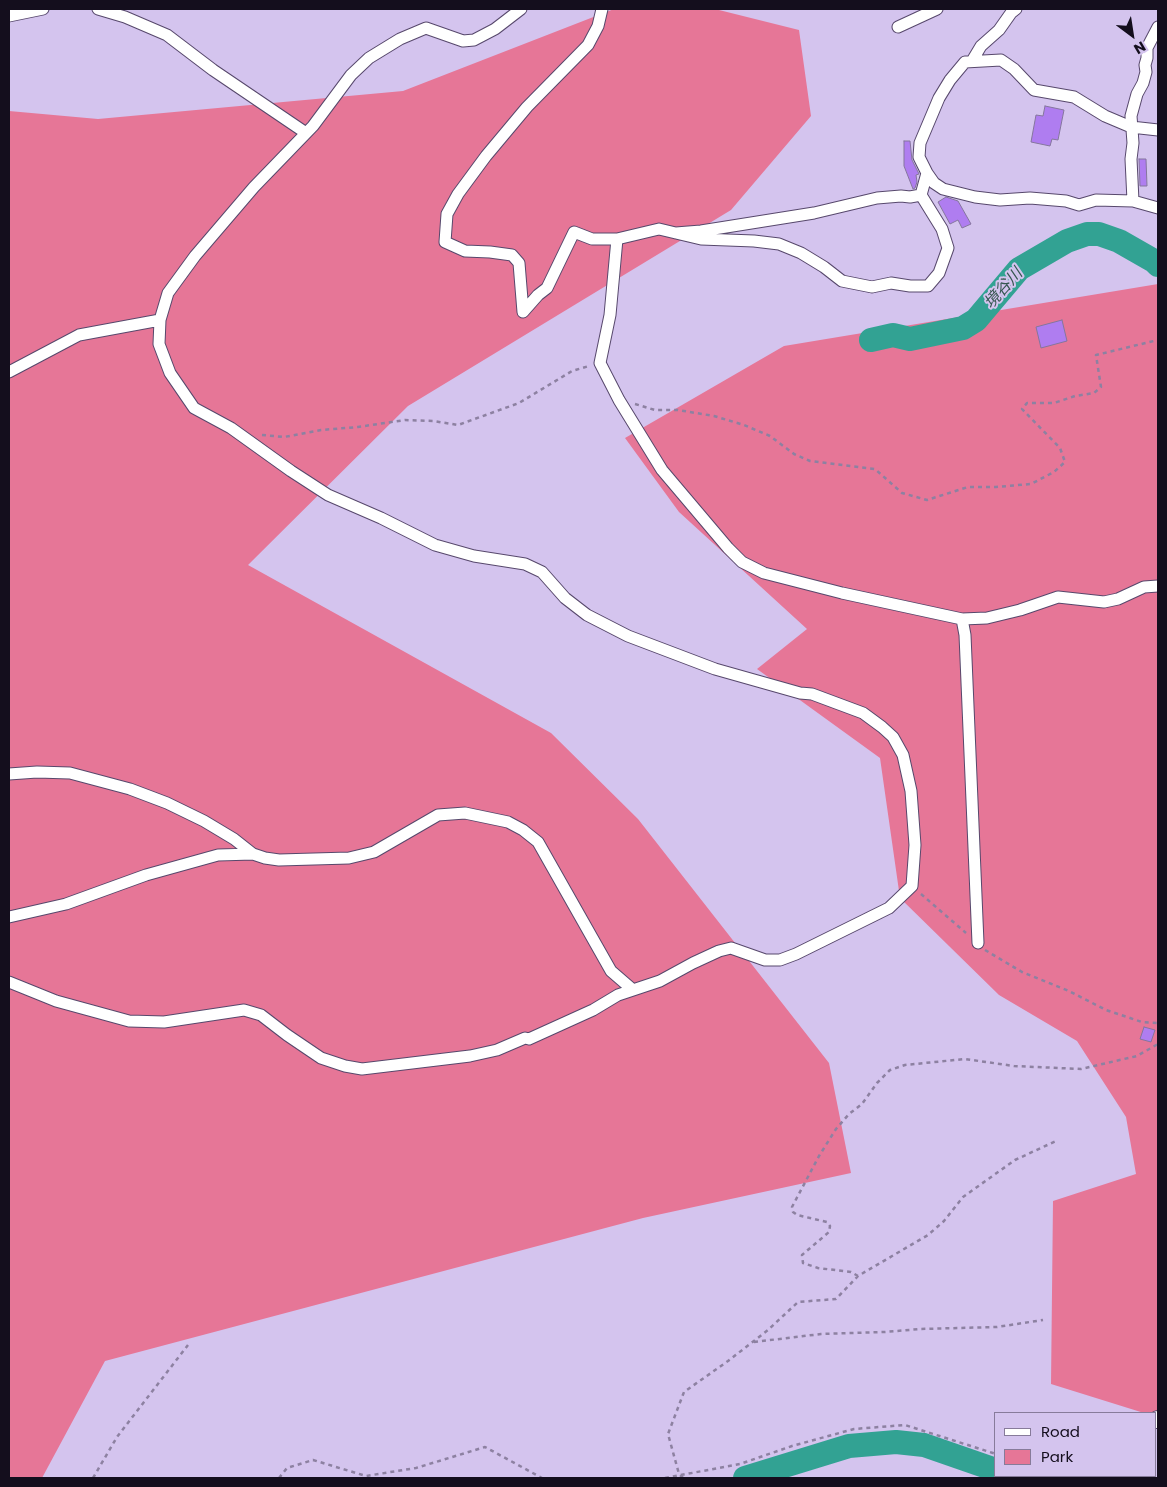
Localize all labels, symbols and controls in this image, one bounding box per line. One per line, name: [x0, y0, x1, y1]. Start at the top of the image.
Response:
north arrow: [1107, 10, 1157, 60]
text: N: [1130, 37, 1149, 59]
water label: 境谷川: [981, 265, 1027, 313]
legend: [994, 1412, 1157, 1477]
text: Road: [1041, 1421, 1080, 1442]
text: Park: [1041, 1446, 1073, 1467]

